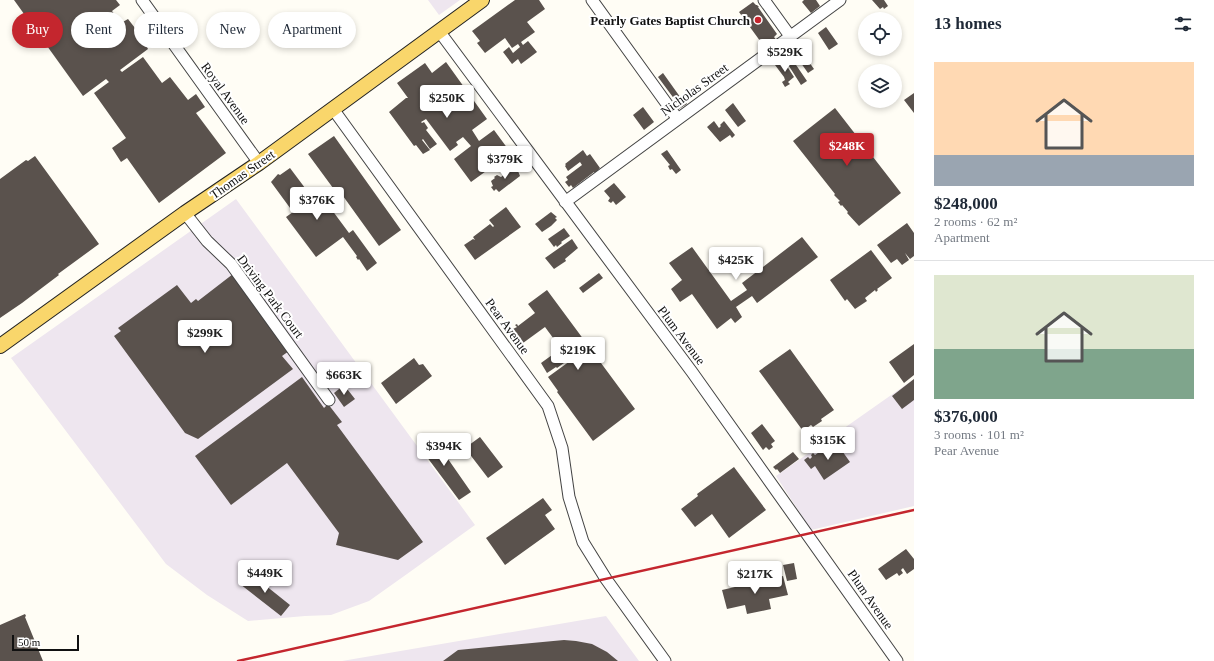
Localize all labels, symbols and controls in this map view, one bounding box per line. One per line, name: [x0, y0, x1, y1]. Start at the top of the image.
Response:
chip: Buy: [12, 12, 63, 48]
chip: Rent: [71, 12, 126, 48]
chip: Filters: [134, 12, 198, 48]
chip: New: [206, 12, 260, 48]
chip: Apartment: [268, 12, 356, 48]
map controls: [858, 12, 902, 108]
button: locate: [858, 12, 902, 56]
place label: Pearly Gates Baptist Church: [590, 13, 751, 28]
icon: filters: [1172, 13, 1194, 35]
text: 13 homes: [934, 14, 1002, 33]
marker: Pearly Gates Baptist Church: [753, 15, 763, 25]
pin: $529K: [757, 39, 813, 73]
text: $529K: [767, 44, 803, 59]
street label: Royal Avenue: [198, 59, 253, 127]
street label: Nicholas Street: [658, 60, 731, 119]
button: layers: [858, 64, 902, 108]
pin: $250K: [419, 85, 475, 119]
icon: home: [1028, 88, 1100, 160]
text: $250K: [429, 90, 465, 105]
pin: $248K: [819, 133, 875, 167]
text: $248K: [829, 138, 865, 153]
street label: Thomas Street: [207, 146, 278, 202]
pin: $379K: [477, 146, 533, 180]
text: $379K: [487, 151, 523, 166]
pin: $376K: [289, 187, 345, 221]
text: $376K: [299, 192, 335, 207]
text: $248,000: [934, 194, 998, 213]
text: 2 rooms · 62 m²: [934, 214, 1017, 229]
text: Apartment: [934, 230, 990, 245]
pin: $425K: [708, 247, 764, 281]
street label: Driving Park Court: [234, 252, 307, 341]
text: $425K: [718, 252, 754, 267]
street label: Pear Avenue: [482, 296, 533, 357]
icon: home: [1028, 301, 1100, 373]
street label: Plum Avenue: [655, 303, 709, 368]
pin: $299K: [177, 320, 233, 354]
text: $299K: [187, 325, 223, 340]
pin: $219K: [550, 337, 606, 371]
text: $219K: [560, 342, 596, 357]
pin: $663K: [316, 362, 372, 396]
text: $663K: [326, 367, 362, 382]
text: $376,000: [934, 407, 998, 426]
pin: $315K: [800, 427, 856, 461]
text: 3 rooms · 101 m²: [934, 427, 1024, 442]
text: $315K: [810, 432, 846, 447]
pin: $394K: [416, 433, 472, 467]
text: $394K: [426, 438, 462, 453]
text: Pear Avenue: [934, 443, 999, 458]
pin: $449K: [237, 560, 293, 594]
pin: $217K: [727, 561, 783, 595]
text: $449K: [247, 565, 283, 580]
text: $217K: [737, 566, 773, 581]
street label: Plum Avenue: [845, 567, 897, 632]
scale bar: [12, 633, 79, 652]
text: 50 m: [18, 636, 40, 648]

